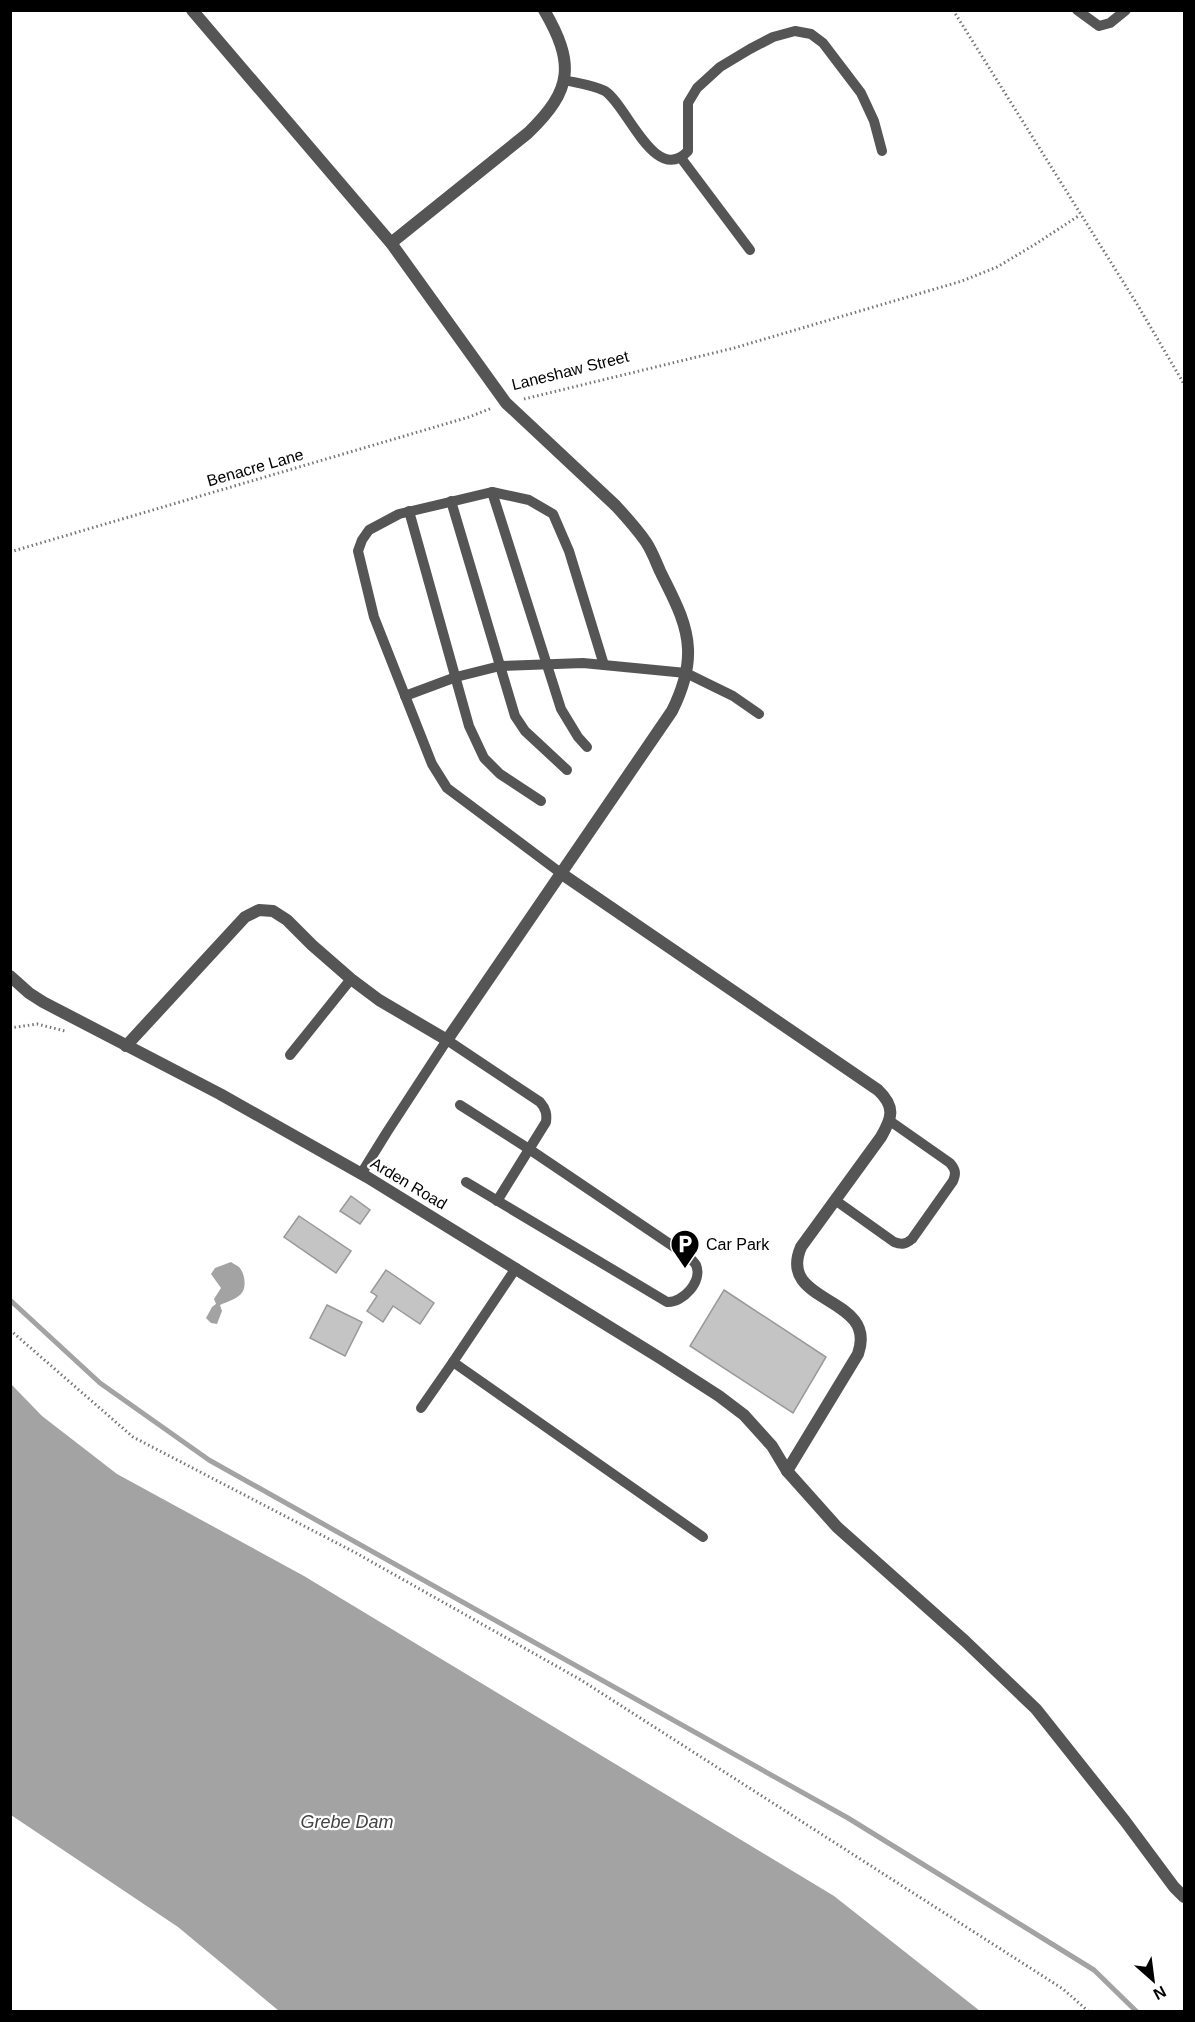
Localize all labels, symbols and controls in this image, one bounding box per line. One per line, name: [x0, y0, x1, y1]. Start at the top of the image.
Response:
street label: Laneshaw Street: [510, 348, 631, 393]
street label: Benacre Lane: [205, 446, 305, 489]
street label: Arden Road: [368, 1154, 450, 1213]
parking icon: Car Park: [669, 1228, 701, 1270]
place label: Car Park: [706, 1236, 770, 1253]
water label: Grebe Dam: [300, 1812, 394, 1832]
north arrow: [1123, 1950, 1183, 2010]
text: N: [1151, 1983, 1169, 2003]

